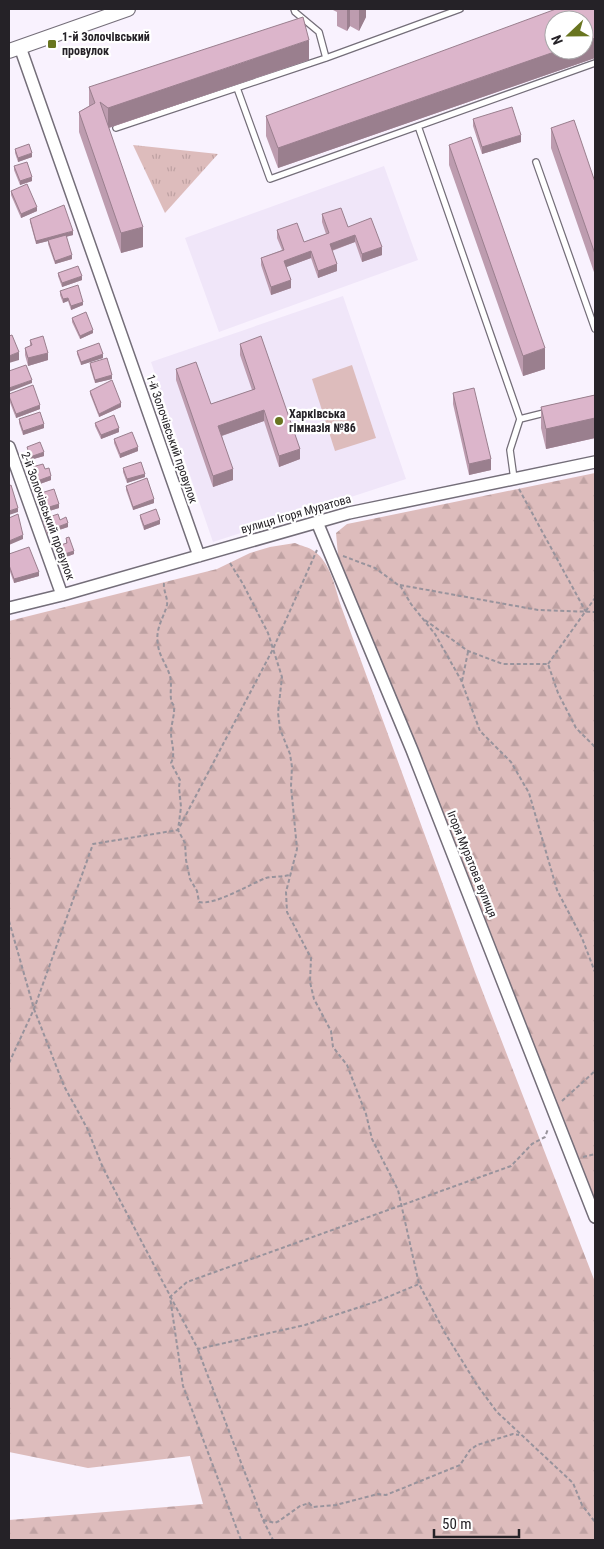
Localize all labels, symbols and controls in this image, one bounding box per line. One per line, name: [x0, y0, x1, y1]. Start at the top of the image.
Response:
north arrow: [544, 10, 594, 60]
place label: 1-й Золочівський провулок: [62, 30, 150, 58]
text: N: [548, 33, 566, 47]
marker: 1-й Золочівський провулок: [46, 38, 58, 50]
street label: 1-й Золочівський провулок: [143, 373, 201, 505]
place label: Харківська гімназія №86: [289, 407, 356, 435]
marker: Харківська гімназія №86: [273, 415, 285, 427]
street label: 2-й Золочівський провулок: [18, 450, 78, 582]
street label: вулиця Ігоря Муратова: [239, 491, 353, 536]
street label: Ігоря Муратова вулиця: [444, 809, 500, 919]
scale bar: [434, 1506, 519, 1538]
text: 50 m: [442, 1515, 472, 1533]

